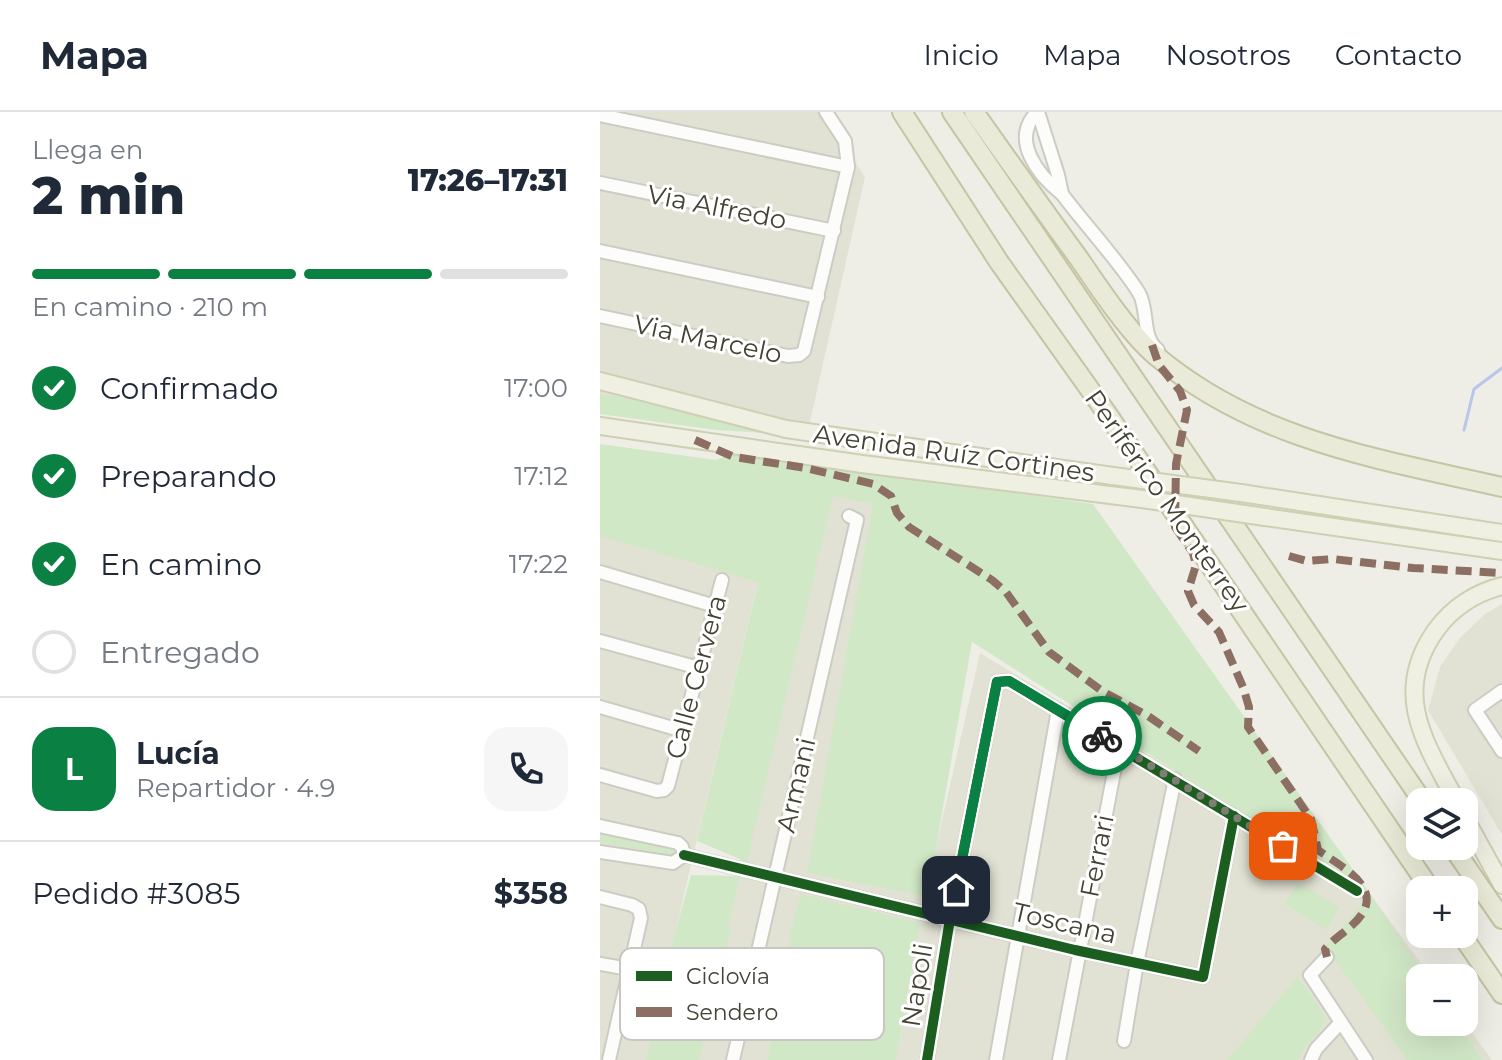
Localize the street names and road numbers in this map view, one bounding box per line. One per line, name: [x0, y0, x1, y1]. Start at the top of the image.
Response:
street label: Via Alfredo: [645, 178, 789, 236]
street label: Via Marcelo: [631, 308, 785, 370]
street label: Periférico Monterrey: [1078, 383, 1257, 619]
street label: Avenida Ruíz Cortines: [811, 417, 1097, 489]
street label: Calle Cervera: [659, 591, 733, 763]
street label: Armani: [770, 734, 822, 836]
street label: Ferrari: [1073, 812, 1121, 900]
street label: Toscana: [1010, 896, 1120, 950]
street label: Napoli: [895, 941, 939, 1029]

